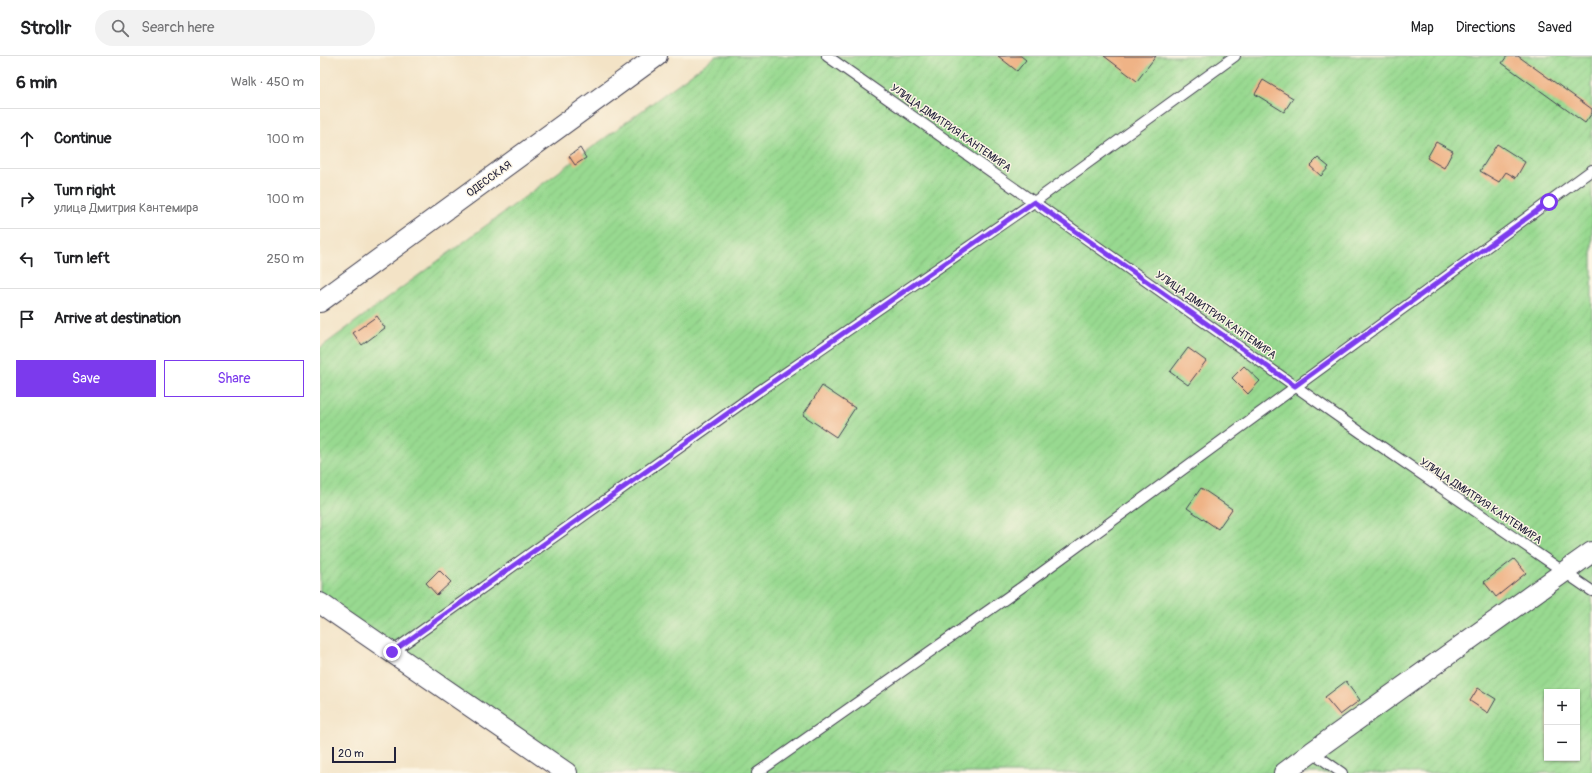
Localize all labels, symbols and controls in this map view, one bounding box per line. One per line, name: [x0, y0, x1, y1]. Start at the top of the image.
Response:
search box: [95, 10, 375, 46]
text: Strollr: [20, 16, 71, 40]
icon: search: [109, 17, 131, 39]
text: Search here: [141, 18, 214, 37]
text: Map: [1411, 19, 1434, 36]
text: Directions: [1456, 19, 1515, 36]
text: Saved: [1537, 19, 1572, 36]
text: 6 min: [16, 72, 57, 93]
text: Walk · 450 m: [231, 74, 304, 90]
street label: УЛИЦА ДМИТРИЯ КАНТЕМИРА: [888, 81, 1014, 175]
icon: ahead: [16, 128, 38, 150]
text: Continue: [54, 129, 112, 148]
text: 100 m: [267, 131, 304, 147]
street label: ОДЕССКАЯ: [464, 158, 514, 200]
text: Turn right: [54, 181, 115, 200]
icon: right: [16, 188, 38, 210]
text: 100 m: [267, 191, 304, 207]
route start: [1540, 193, 1558, 211]
text: улица Дмитрия Кантемира: [54, 200, 198, 216]
icon: left: [16, 248, 38, 270]
text: Turn left: [54, 249, 110, 268]
text: 250 m: [266, 251, 304, 267]
street label: УЛИЦА ДМИТРИЯ КАНТЕМИРА: [1153, 268, 1279, 362]
icon: arrive: [16, 308, 38, 330]
text: Arrive at destination: [54, 309, 181, 328]
button: Save: [16, 360, 156, 397]
button: Share: [164, 360, 304, 397]
street label: УЛИЦА ДМИТРИЯ КАНТЕМИРА: [1417, 455, 1545, 547]
route end: [383, 643, 401, 661]
map controls: [1544, 689, 1580, 761]
button: +: [1544, 689, 1580, 725]
button: −: [1544, 725, 1580, 761]
scale bar: [332, 745, 396, 764]
text: 20 m: [338, 747, 364, 760]

